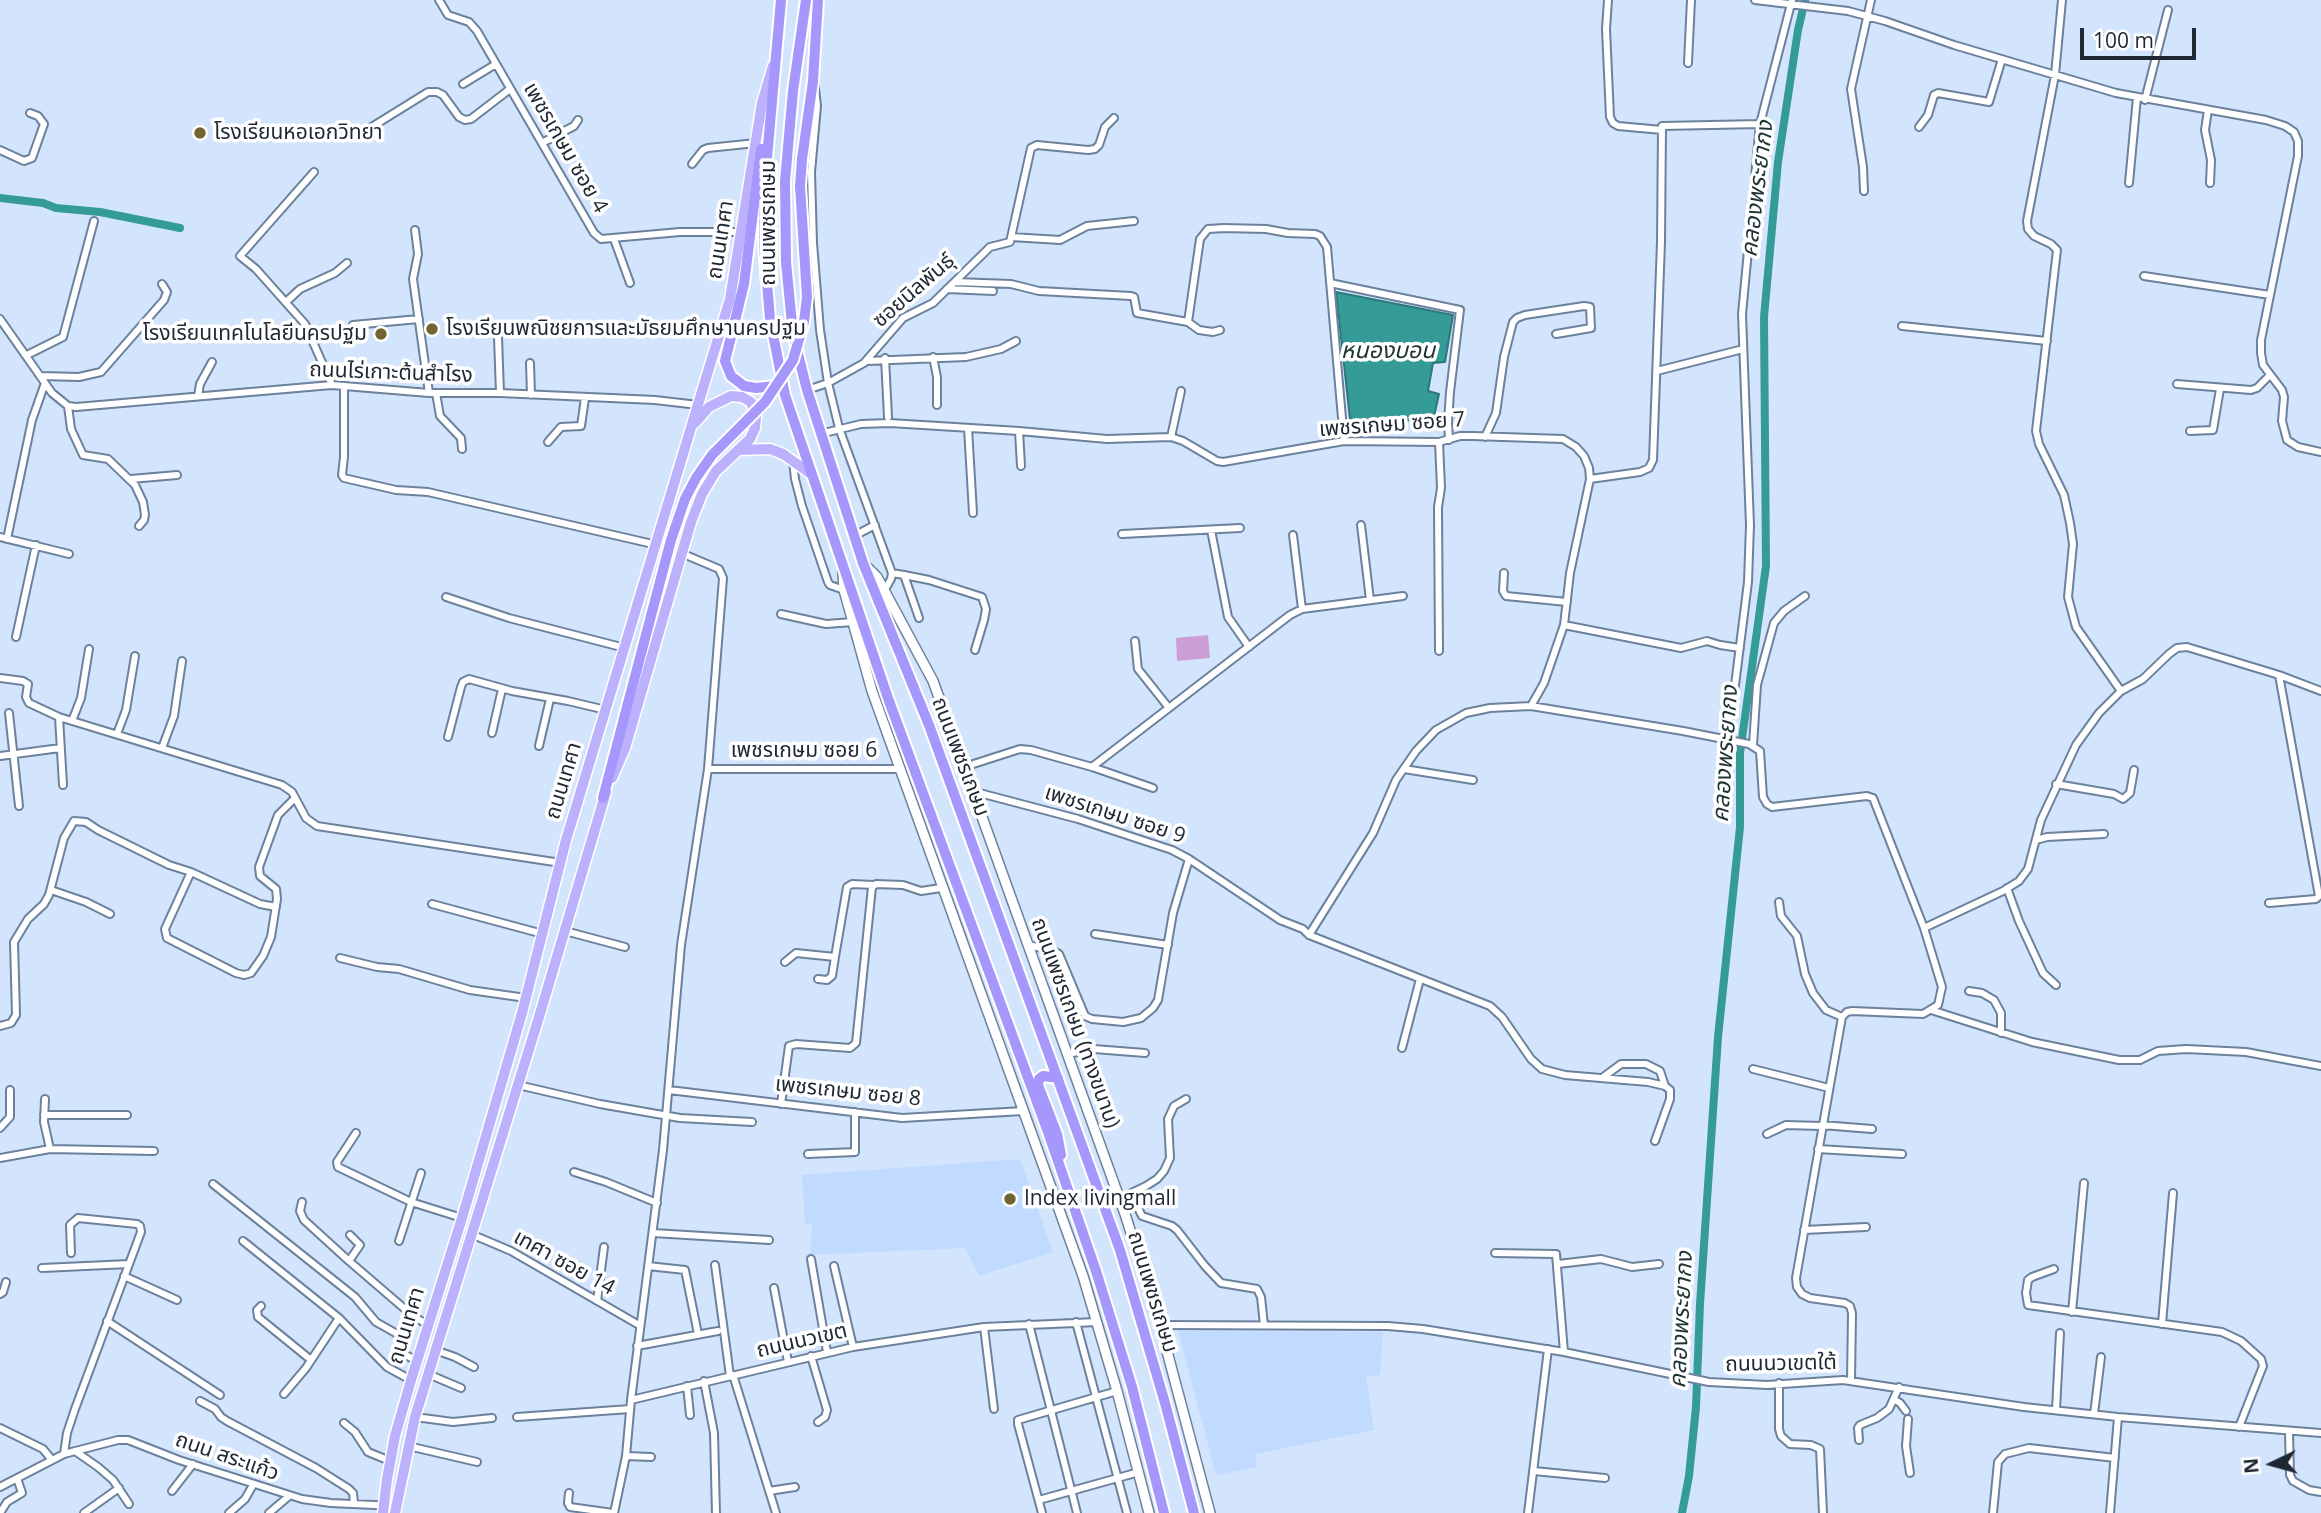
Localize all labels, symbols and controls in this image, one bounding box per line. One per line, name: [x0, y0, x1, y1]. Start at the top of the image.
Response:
scale bar: [2083, 14, 2198, 58]
text: 100 m: [2093, 26, 2154, 54]
street label: เพชรเกษม ซอย 4: [517, 78, 613, 218]
water label: คลองพระยากง: [1736, 119, 1780, 259]
place label: โรงเรียนหอเอกวิทยา: [214, 120, 383, 146]
marker: โรงเรียนหอเอกวิทยา: [192, 125, 208, 141]
street label: ถนนเพชรเกษม: [756, 160, 782, 286]
street label: ถนนเทศา: [702, 199, 740, 281]
street label: ซอยนิลพันธุ์: [868, 249, 960, 333]
place label: โรงเรียนพณิชยการและมัธยมศึกษานครปฐม: [446, 316, 806, 342]
place label: โรงเรียนเทคโนโลยีนครปฐม: [143, 321, 367, 347]
marker: โรงเรียนพณิชยการและมัธยมศึกษานครปฐม: [424, 321, 440, 337]
marker: โรงเรียนเทคโนโลยีนครปฐม: [373, 326, 389, 342]
water label: หนองบอน: [1341, 337, 1435, 365]
street label: ถนนไร่เกาะต้นสำโรง: [309, 358, 473, 388]
street label: เพชรเกษม ซอย 7: [1318, 407, 1466, 443]
water label: คลองพระยากง: [1707, 685, 1745, 823]
street label: ถนนเพชรเกษม: [926, 694, 994, 820]
street label: เพชรเกษม ซอย 6: [731, 738, 877, 764]
street label: ถนนเทศา: [540, 740, 588, 822]
street label: เพชรเกษม ซอย 9: [1041, 780, 1189, 850]
street label: ถนนเพชรเกษม (ทางขนาน): [1025, 914, 1125, 1132]
street label: เพชรเกษม ซอย 8: [774, 1072, 922, 1112]
place label: Index livingmall: [1024, 1186, 1176, 1212]
marker: Index livingmall: [1002, 1191, 1018, 1207]
street label: เทศา ซอย 14: [509, 1225, 619, 1301]
street label: ถนนเพชรเกษม: [1122, 1228, 1182, 1356]
water label: คลองพระยากง: [1665, 1251, 1699, 1389]
street label: ถนนเทศา: [383, 1285, 431, 1367]
street label: ถนนนวเขต: [754, 1318, 850, 1364]
street label: ถนนนวเขตใต้: [1725, 1350, 1837, 1378]
street label: ถนน สระแก้ว: [172, 1427, 282, 1487]
north arrow: [2237, 1429, 2307, 1499]
text: N: [2237, 1457, 2265, 1475]

